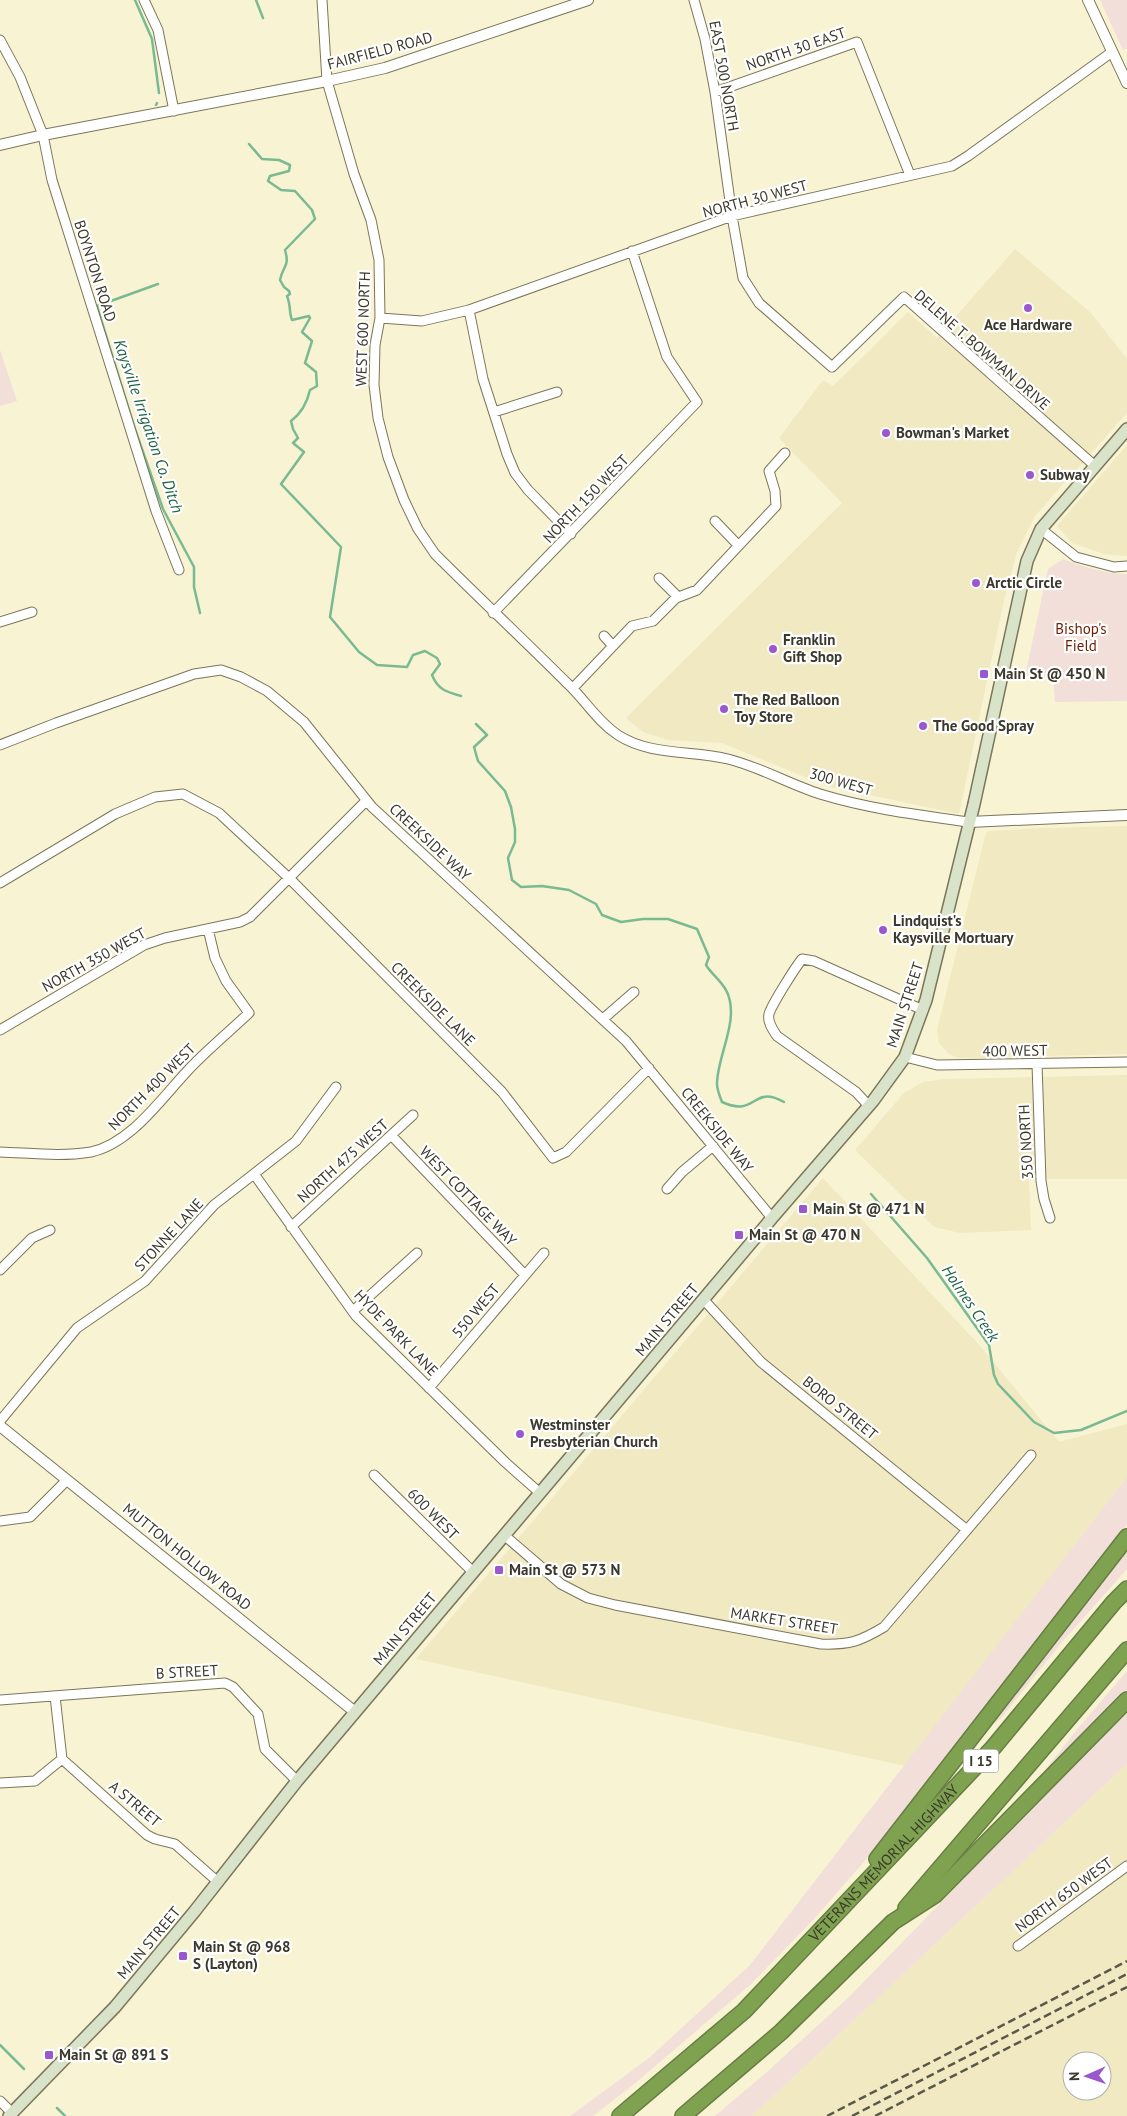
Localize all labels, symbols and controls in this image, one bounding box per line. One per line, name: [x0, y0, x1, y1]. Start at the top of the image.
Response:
street label: EAST 500 NORTH: [705, 19, 744, 133]
street label: NORTH 30 EAST: [743, 22, 849, 74]
street label: FAIRFIELD ROAD: [325, 27, 435, 74]
street label: NORTH 30 WEST: [700, 175, 810, 222]
street label: BOYNTON ROAD: [70, 218, 121, 324]
street label: WEST 600 NORTH: [351, 271, 374, 387]
street label: DELENE T. BOWMAN DRIVE: [911, 285, 1054, 414]
marker: Ace Hardware: [1022, 302, 1034, 314]
place label: Ace Hardware: [984, 315, 1072, 334]
water label: Kaysville Irrigation Co. Ditch: [110, 336, 188, 516]
place label: Bowman's Market: [896, 423, 1010, 442]
marker: Bowman's Market: [880, 427, 892, 439]
street label: NORTH 150 WEST: [539, 450, 633, 547]
place label: Subway: [1040, 465, 1090, 484]
marker: Subway: [1024, 469, 1036, 481]
place label: Arctic Circle: [986, 573, 1062, 592]
marker: Arctic Circle: [970, 577, 982, 589]
park label: Bishop's Field: [1055, 619, 1107, 655]
place label: Franklin Gift Shop: [783, 630, 842, 666]
marker: Franklin Gift Shop: [767, 643, 779, 655]
place label: Main St @ 450 N: [994, 664, 1105, 683]
marker: Main St @ 450 N: [978, 668, 990, 680]
place label: The Red Balloon Toy Store: [734, 690, 839, 726]
marker: The Red Balloon Toy Store: [718, 703, 730, 715]
place label: The Good Spray: [933, 716, 1035, 735]
marker: The Good Spray: [917, 720, 929, 732]
street label: 300 WEST: [807, 763, 876, 800]
street label: CREEKSIDE WAY: [386, 799, 476, 885]
place label: Lindquist's Kaysville Mortuary: [893, 911, 1014, 947]
street label: NORTH 350 WEST: [39, 923, 150, 996]
marker: Lindquist's Kaysville Mortuary: [877, 924, 889, 936]
street label: CREEKSIDE LANE: [387, 957, 480, 1050]
street label: MAIN STREET: [882, 959, 927, 1050]
street label: NORTH 400 WEST: [104, 1039, 200, 1134]
street label: 400 WEST: [982, 1040, 1048, 1061]
street label: CREEKSIDE WAY: [677, 1083, 758, 1177]
street label: 350 NORTH: [1014, 1104, 1037, 1180]
street label: NORTH 475 WEST: [293, 1114, 393, 1206]
street label: WEST COTTAGE WAY: [416, 1142, 521, 1250]
street label: STONNE LANE: [130, 1194, 207, 1275]
place label: Main St @ 471 N: [813, 1199, 924, 1218]
marker: Main St @ 471 N: [797, 1203, 809, 1215]
place label: Main St @ 470 N: [749, 1225, 860, 1244]
marker: Main St @ 470 N: [733, 1229, 745, 1241]
water label: Holmes Creek: [938, 1261, 1004, 1346]
street label: 550 WEST: [447, 1279, 504, 1342]
street label: MAIN STREET: [631, 1279, 703, 1360]
street label: HYDE PARK LANE: [350, 1285, 442, 1380]
street label: BORO STREET: [799, 1372, 882, 1444]
place label: Westminster Presbyterian Church: [530, 1415, 658, 1451]
marker: Westminster Presbyterian Church: [514, 1428, 526, 1440]
street label: 600 WEST: [404, 1484, 464, 1544]
street label: MUTTON HOLLOW ROAD: [119, 1499, 255, 1614]
place label: Main St @ 573 N: [509, 1560, 620, 1579]
marker: Main St @ 573 N: [493, 1564, 505, 1576]
street label: MAIN STREET: [369, 1588, 441, 1669]
street label: MARKET STREET: [729, 1603, 840, 1638]
street label: B STREET: [155, 1660, 219, 1683]
road number: I 15: [964, 1750, 998, 1772]
street label: A STREET: [106, 1776, 166, 1831]
street label: VETERANS MEMORIAL HIGHWAY: [804, 1780, 963, 1946]
street label: NORTH 650 WEST: [1011, 1852, 1117, 1936]
street label: MAIN STREET: [113, 1902, 185, 1983]
place label: Main St @ 968 S (Layton): [193, 1937, 291, 1973]
marker: Main St @ 968 S (Layton): [177, 1950, 189, 1962]
place label: Main St @ 891 S: [59, 2045, 168, 2064]
marker: Main St @ 891 S: [43, 2049, 55, 2061]
north arrow: [1062, 2051, 1112, 2101]
text: N: [1065, 2072, 1083, 2081]

